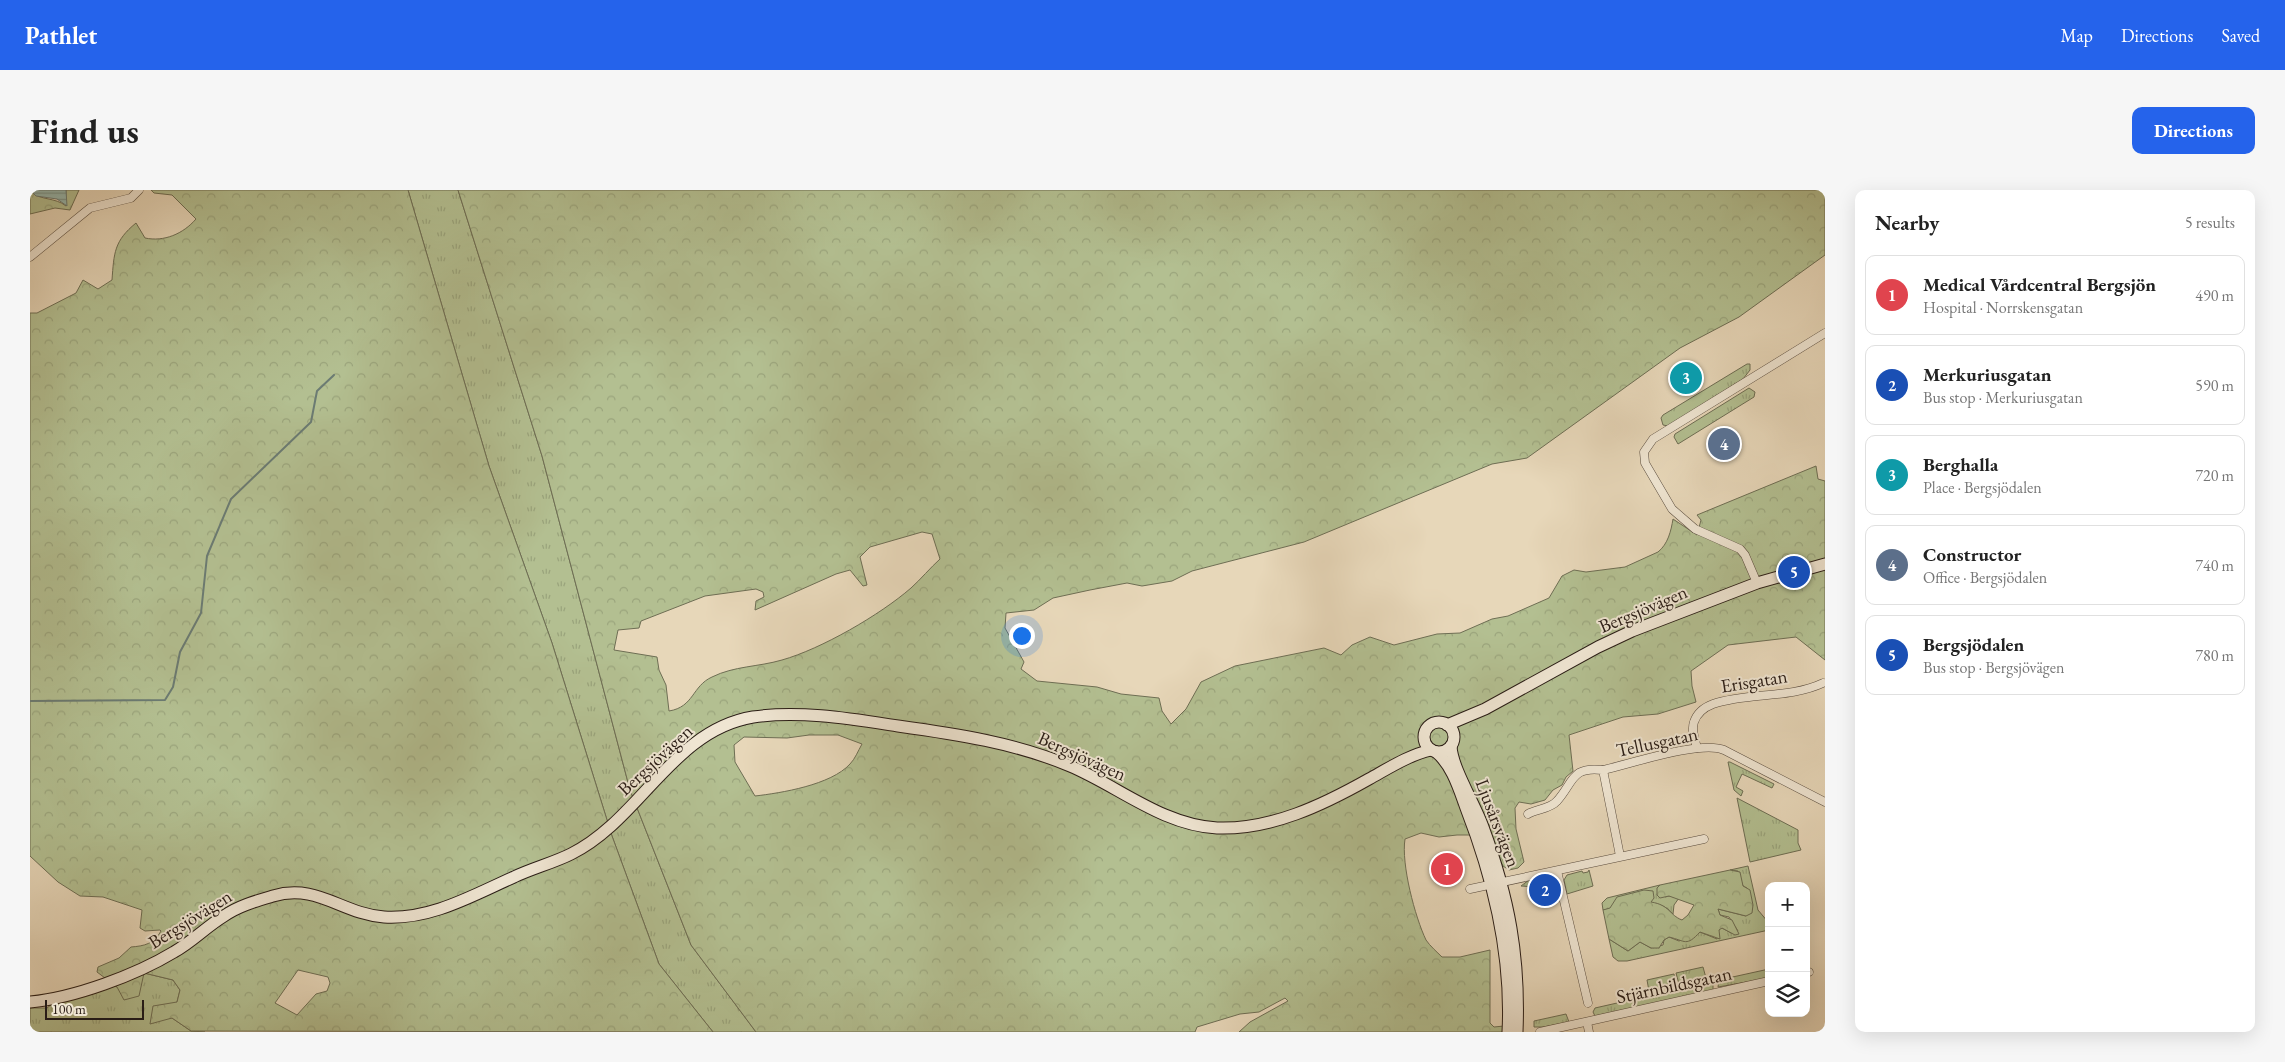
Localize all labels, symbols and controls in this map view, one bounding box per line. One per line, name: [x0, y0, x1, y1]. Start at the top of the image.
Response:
text: Pathlet: [25, 20, 97, 51]
text: Map: [2061, 24, 2093, 47]
text: Directions: [2121, 24, 2193, 47]
text: Saved: [2221, 24, 2260, 47]
button: Directions: [2132, 107, 2255, 154]
text: Find us: [30, 108, 139, 153]
text: Nearby: [1875, 209, 1939, 236]
text: 5 results: [2185, 212, 2235, 233]
text: Medical Vårdcentral Bergsjön: [1923, 272, 2156, 297]
text: 1: [1888, 285, 1896, 306]
text: 490 m: [2195, 285, 2234, 306]
text: Hospital · Norrskensgatan: [1923, 297, 2083, 318]
pin: 3: [1670, 359, 1702, 397]
text: Merkuriusgatan: [1923, 362, 2051, 387]
text: 2: [1888, 375, 1896, 396]
text: 590 m: [2195, 375, 2234, 396]
text: Bus stop · Merkuriusgatan: [1923, 387, 2083, 408]
pin: 4: [1708, 425, 1740, 463]
text: Berghalla: [1923, 452, 1998, 477]
text: 3: [1888, 465, 1896, 486]
text: 720 m: [2195, 465, 2234, 486]
text: Place · Bergsjödalen: [1923, 477, 2042, 498]
text: Constructor: [1923, 542, 2021, 567]
pin: 5: [1778, 553, 1810, 591]
text: 4: [1888, 555, 1896, 576]
text: 740 m: [2195, 555, 2234, 576]
text: Office · Bergsjödalen: [1923, 567, 2047, 588]
street label: Bergsjövägen: [1595, 579, 1691, 639]
your location: [1009, 623, 1035, 649]
text: Bergsjödalen: [1923, 632, 2024, 657]
text: 5: [1888, 645, 1896, 666]
text: 780 m: [2195, 645, 2234, 666]
text: Bus stop · Bergsjövägen: [1923, 657, 2064, 678]
street label: Erisgatan: [1719, 663, 1789, 699]
street label: Bergsjövägen: [612, 719, 698, 801]
street label: Tellusgatan: [1614, 721, 1700, 763]
street label: Bergsjövägen: [1034, 725, 1130, 787]
street label: Ljusårsvägen: [1470, 775, 1526, 871]
pin: 1: [1431, 850, 1463, 888]
pin: 2: [1529, 871, 1561, 909]
map controls: [1765, 882, 1810, 1017]
button: +: [1765, 882, 1810, 927]
street label: Bergsjövägen: [143, 883, 237, 955]
button: −: [1765, 927, 1810, 972]
street label: Stjärnbildsgatan: [1614, 961, 1734, 1009]
button: layers: [1765, 972, 1810, 1017]
scale bar: [45, 997, 144, 1020]
text: 100 m: [52, 1000, 86, 1018]

